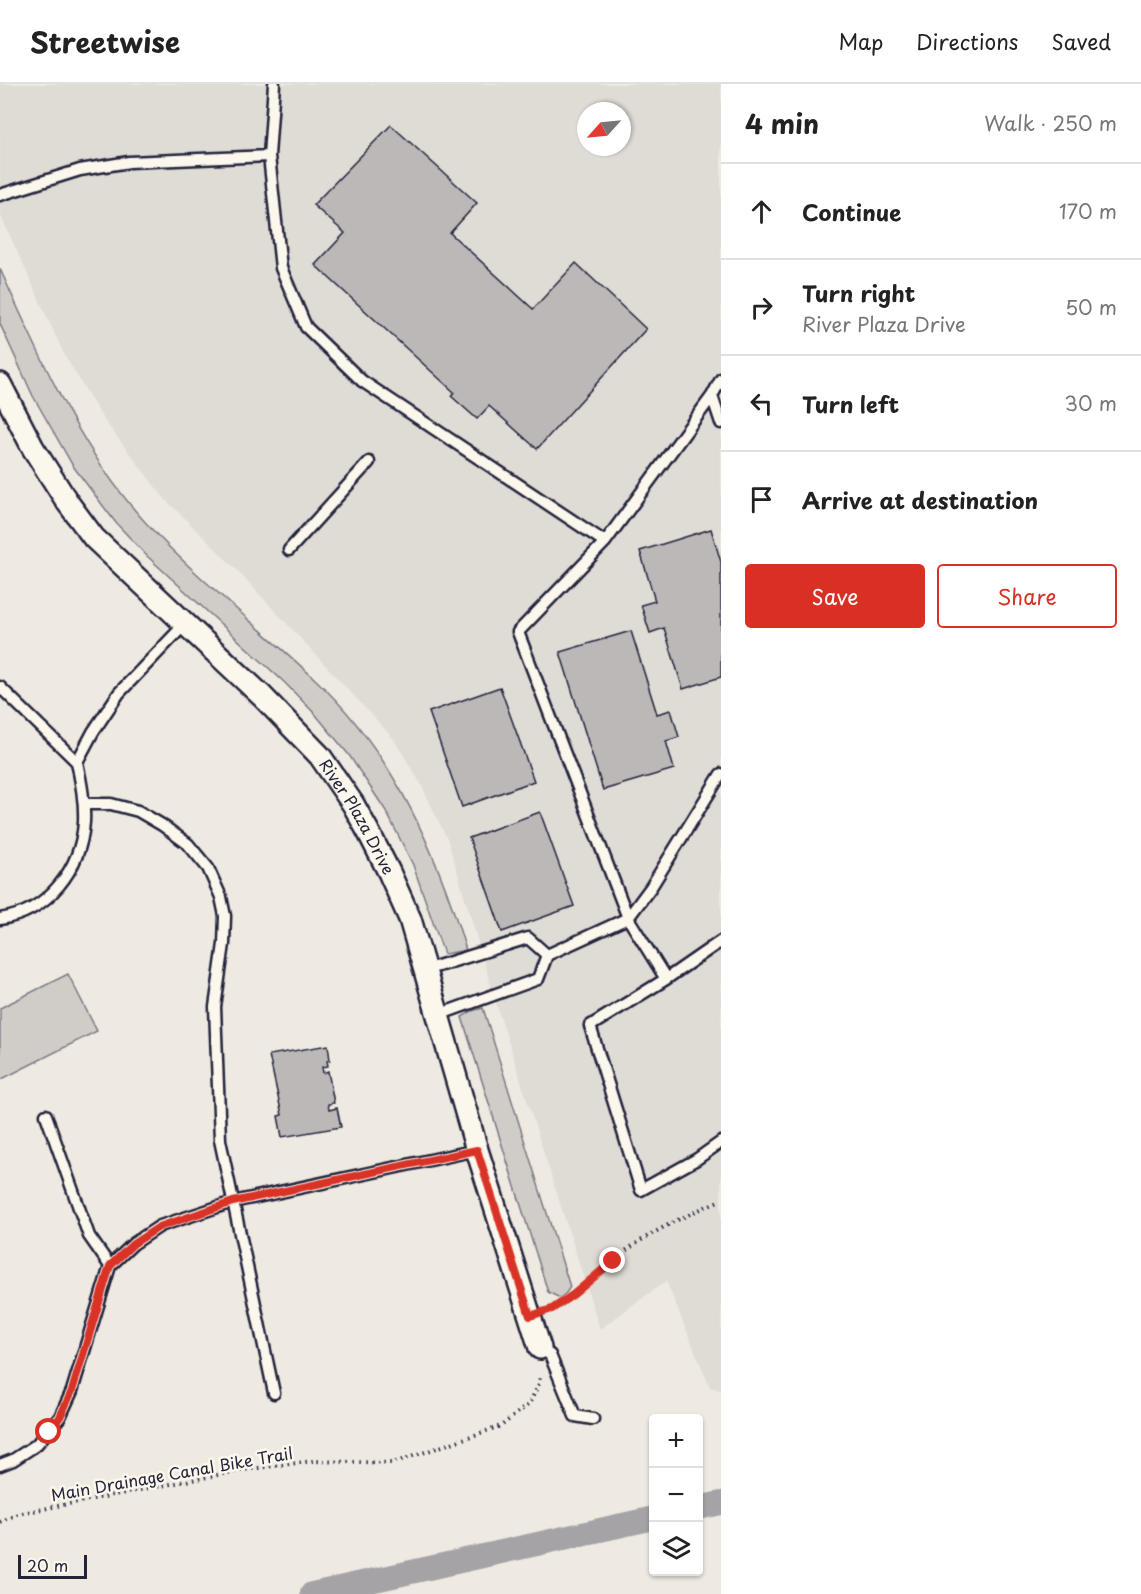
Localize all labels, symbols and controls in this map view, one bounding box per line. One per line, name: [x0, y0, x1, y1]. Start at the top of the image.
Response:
text: Streetwise: [30, 20, 180, 63]
text: Map: [838, 25, 883, 57]
text: Directions: [916, 25, 1018, 57]
text: Saved: [1051, 25, 1111, 57]
north arrow: [577, 102, 631, 156]
text: 4 min: [745, 104, 819, 143]
text: Walk · 250 m: [984, 108, 1117, 138]
icon: ahead: [745, 195, 778, 228]
text: Continue: [802, 195, 901, 228]
text: 170 m: [1059, 196, 1117, 226]
text: Turn right: [802, 276, 915, 309]
icon: right: [745, 291, 778, 324]
text: 50 m: [1065, 292, 1117, 322]
text: River Plaza Drive: [802, 309, 966, 339]
icon: left: [745, 387, 778, 420]
text: Turn left: [802, 387, 899, 420]
text: 30 m: [1064, 388, 1117, 418]
icon: arrive: [745, 483, 778, 516]
text: Arrive at destination: [802, 483, 1038, 516]
button: Save: [745, 564, 925, 628]
button: Share: [937, 564, 1117, 628]
street label: River Plaza Drive: [314, 753, 401, 878]
route end: [599, 1247, 625, 1273]
map controls: [649, 1414, 703, 1576]
button: +: [649, 1414, 703, 1468]
route start: [35, 1418, 61, 1444]
street label: Main Drainage Canal Bike Trail: [49, 1440, 295, 1506]
button: −: [649, 1468, 703, 1522]
button: layers: [649, 1522, 703, 1576]
scale bar: [18, 1552, 87, 1580]
text: 20 m: [27, 1553, 68, 1577]

